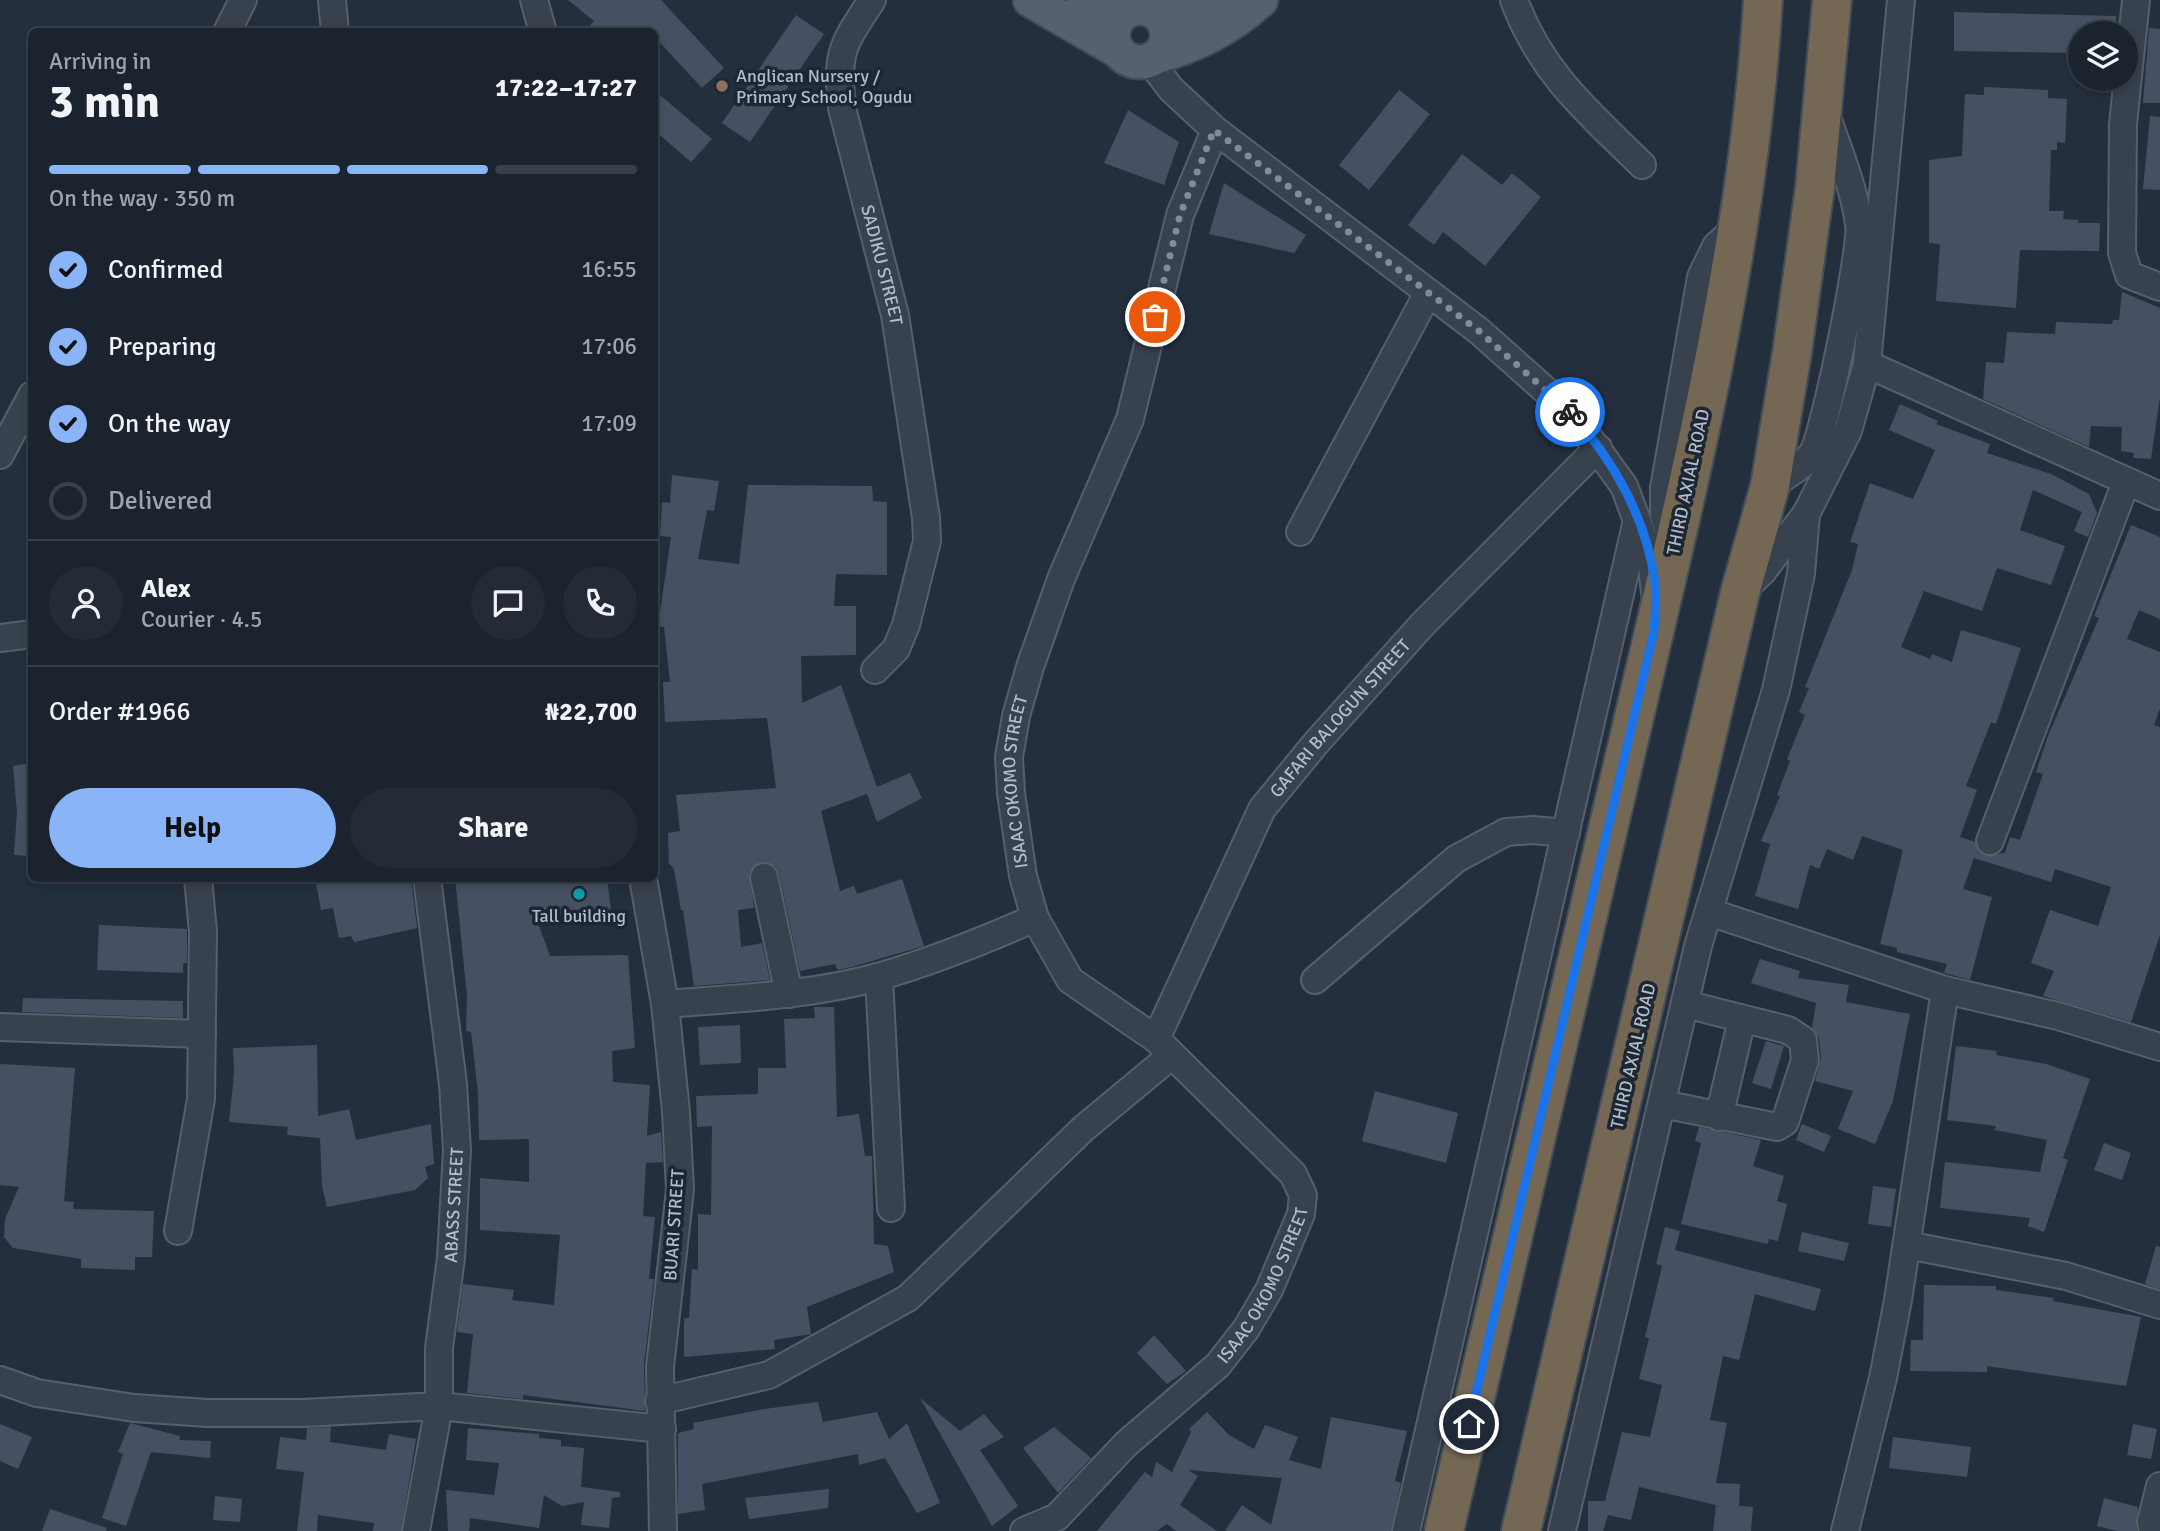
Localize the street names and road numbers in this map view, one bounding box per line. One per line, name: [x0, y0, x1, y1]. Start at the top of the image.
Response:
street label: SADIKU STREET: [856, 202, 907, 326]
street label: THIRD AXIAL ROAD: [1662, 407, 1714, 557]
street label: GAFARI BALOGUN STREET: [1265, 634, 1415, 802]
street label: ISAAC OKOMO STREET: [998, 692, 1033, 870]
street label: THIRD AXIAL ROAD: [1606, 981, 1660, 1131]
street label: ABASS STREET: [440, 1147, 468, 1263]
street label: BUARI STREET: [659, 1168, 689, 1282]
street label: ISAAC OKOMO STREET: [1212, 1206, 1313, 1368]

